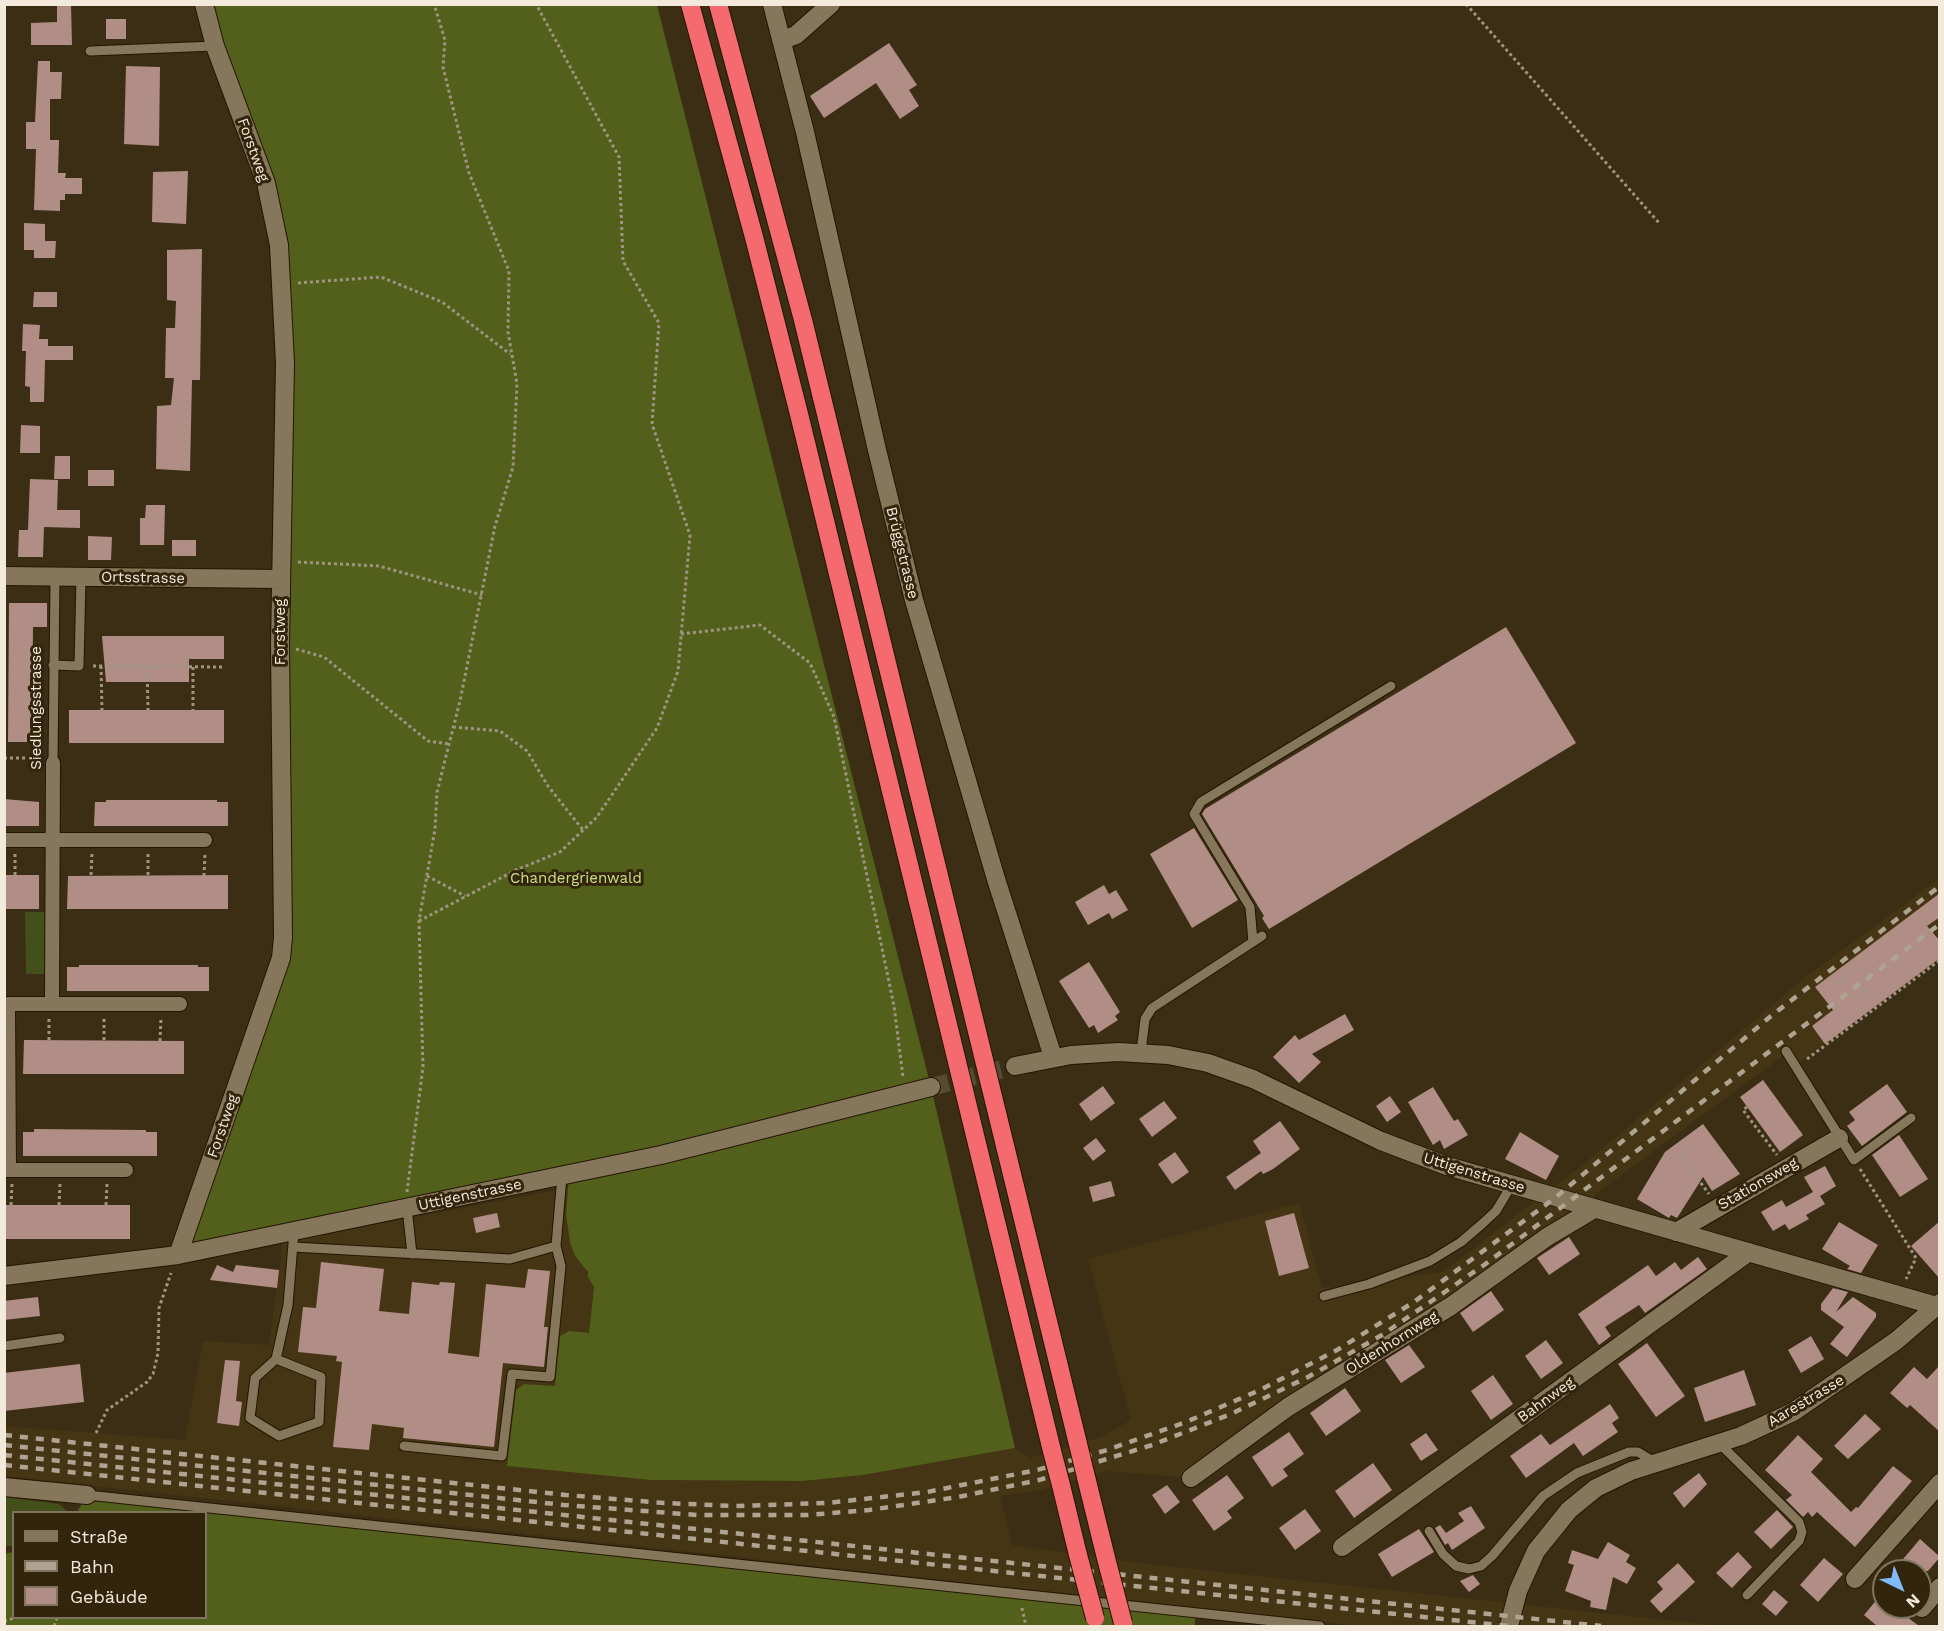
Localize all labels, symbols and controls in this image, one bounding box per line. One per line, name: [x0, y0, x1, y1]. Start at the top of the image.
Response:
street label: Forstweg: [233, 116, 273, 184]
street label: Brüggstrasse: [882, 505, 922, 601]
street label: Ortsstrasse: [101, 568, 185, 588]
street label: Forstweg: [272, 599, 290, 665]
street label: Siedlungsstrasse: [28, 646, 46, 770]
park label: Chandergrienwald: [510, 870, 642, 888]
street label: Forstweg: [204, 1092, 242, 1160]
street label: Uttigenstrasse: [1421, 1149, 1527, 1197]
street label: Stationsweg: [1715, 1154, 1801, 1214]
street label: Uttigenstrasse: [417, 1175, 523, 1215]
street label: Oldenhornweg: [1342, 1307, 1442, 1379]
street label: Aarestrasse: [1765, 1371, 1847, 1431]
street label: Bahnweg: [1514, 1373, 1578, 1427]
legend: [12, 1511, 207, 1619]
text: Straße: [70, 1526, 128, 1547]
text: Bahn: [70, 1556, 114, 1577]
north arrow: [1872, 1559, 1932, 1619]
text: Gebäude: [70, 1586, 148, 1607]
text: N: [1902, 1590, 1924, 1612]

